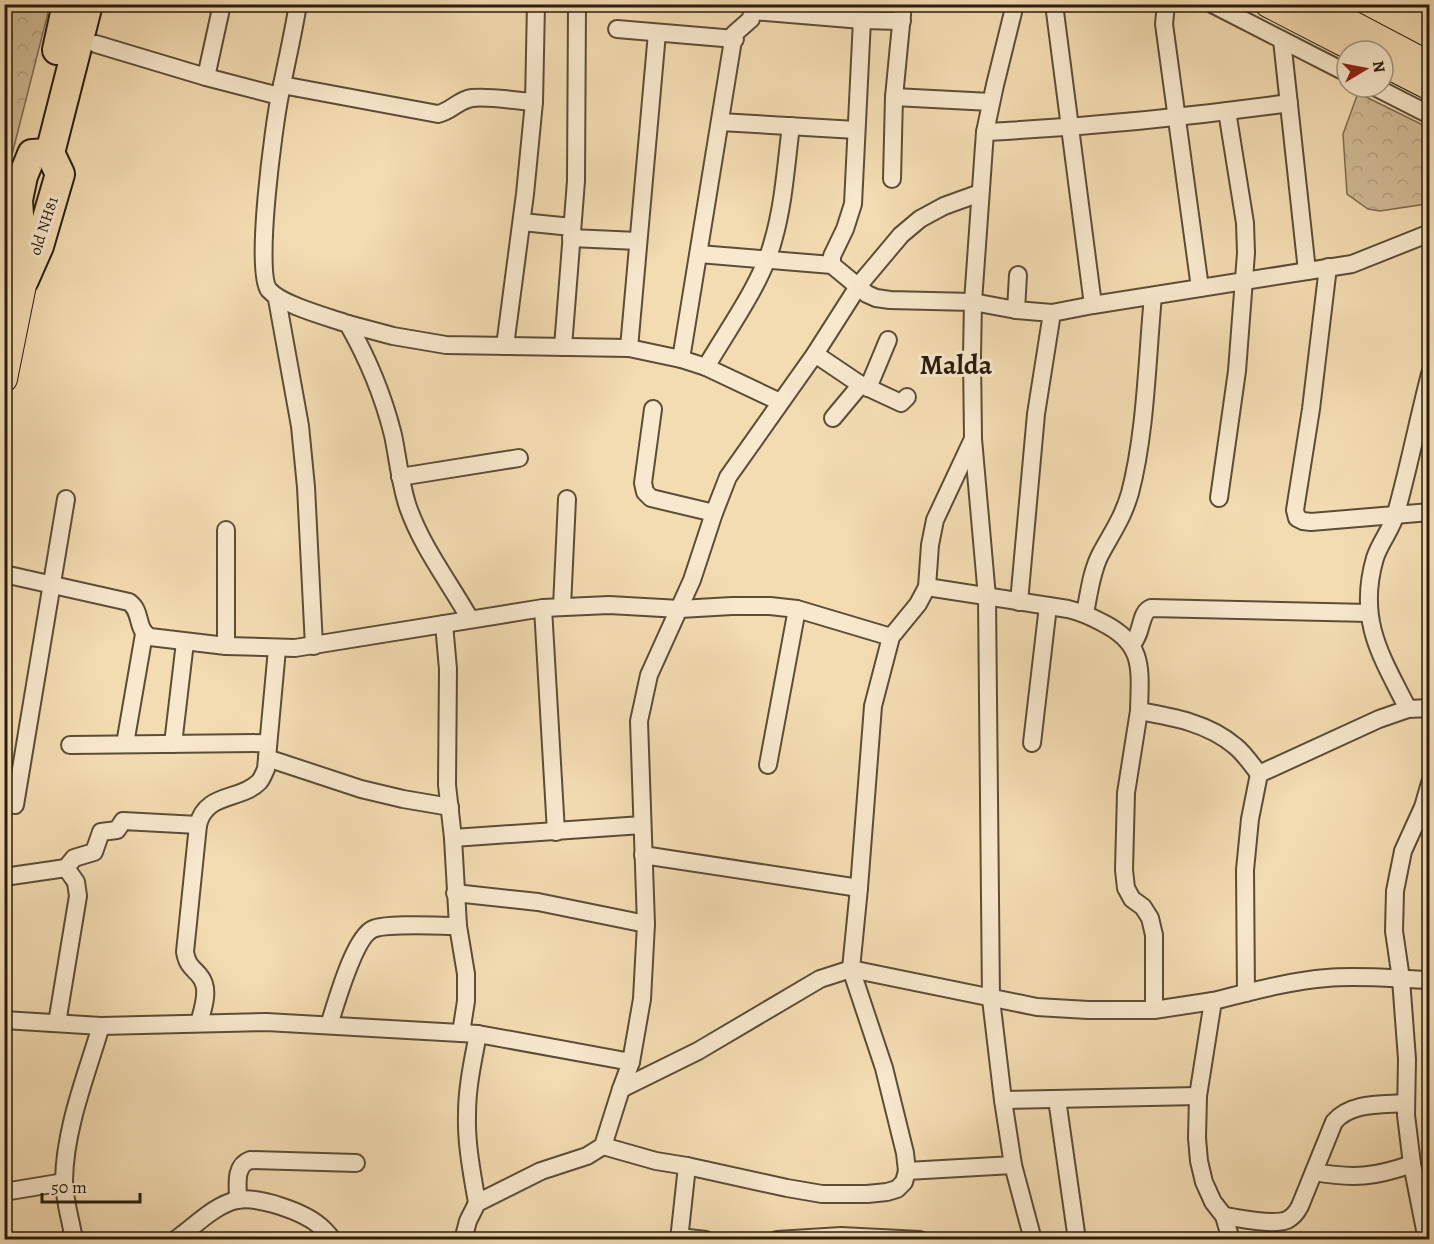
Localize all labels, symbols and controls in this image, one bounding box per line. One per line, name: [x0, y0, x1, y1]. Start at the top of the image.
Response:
north arrow: [1335, 39, 1395, 99]
text: N: [1367, 59, 1391, 75]
street label: old NH81: [24, 193, 64, 258]
district label: Malda: [920, 346, 993, 384]
scale bar: [42, 1166, 140, 1204]
text: 50 m: [51, 1175, 87, 1199]

